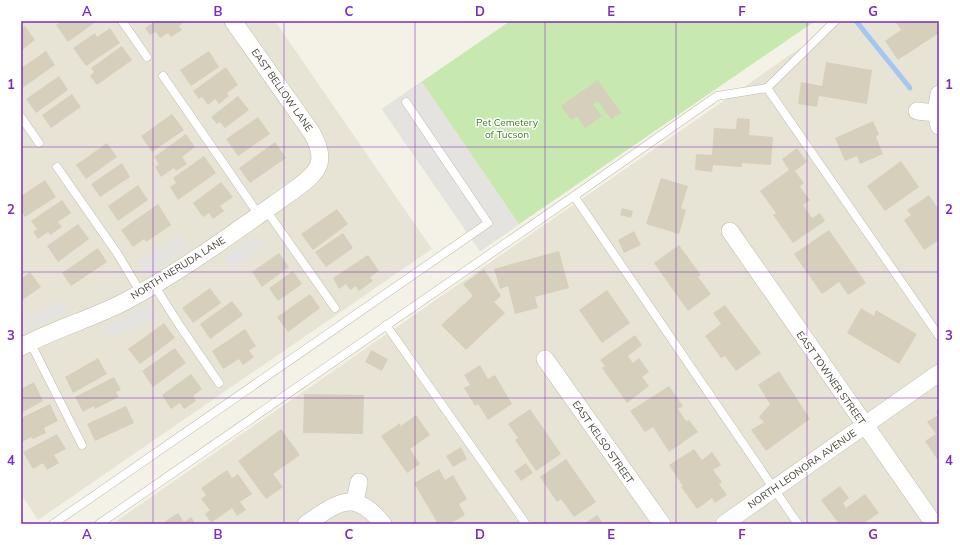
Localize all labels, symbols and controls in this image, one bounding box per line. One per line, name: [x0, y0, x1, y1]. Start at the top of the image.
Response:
text: A: [82, 3, 92, 19]
text: B: [214, 3, 223, 19]
text: C: [345, 3, 354, 19]
text: D: [475, 3, 485, 19]
text: E: [607, 3, 615, 19]
text: F: [738, 3, 746, 19]
text: G: [868, 3, 878, 19]
street label: EAST BELLOW LANE: [249, 46, 316, 134]
text: 1: [7, 76, 15, 92]
text: 1: [945, 76, 953, 92]
park label: Pet Cemetery of Tucson: [476, 116, 539, 141]
text: 2: [7, 201, 15, 217]
text: 2: [945, 201, 953, 217]
street label: NORTH NERUDA LANE: [128, 234, 228, 302]
text: 3: [7, 327, 15, 343]
text: 3: [945, 327, 953, 343]
street label: EAST TOWNER STREET: [794, 329, 868, 427]
street label: EAST KELSO STREET: [569, 398, 637, 486]
street label: NORTH LEONORA AVENUE: [745, 426, 859, 511]
text: 4: [7, 452, 15, 468]
text: 4: [945, 452, 953, 468]
text: A: [82, 526, 92, 542]
text: B: [214, 526, 223, 542]
text: C: [345, 526, 354, 542]
text: D: [475, 526, 485, 542]
text: E: [607, 526, 615, 542]
text: F: [738, 526, 746, 542]
text: G: [868, 526, 878, 542]

